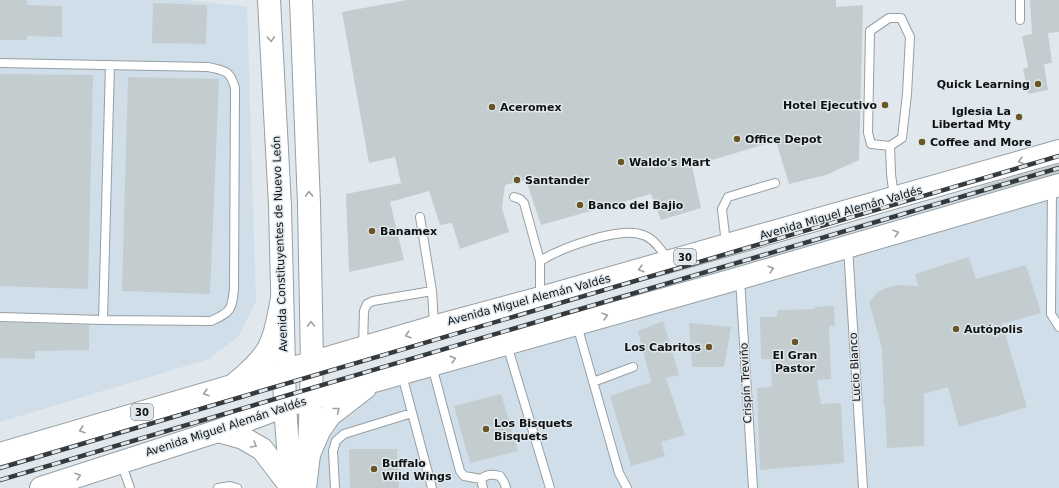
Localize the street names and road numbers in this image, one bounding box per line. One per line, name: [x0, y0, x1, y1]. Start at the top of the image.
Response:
street label: Avenida Constituyentes de Nuevo León: [270, 136, 290, 352]
street label: Avenida Miguel Alemán Valdés: [758, 183, 924, 242]
road number: 30: [674, 249, 696, 265]
street label: Avenida Miguel Alemán Valdés: [446, 272, 612, 328]
street label: Lucio Blanco: [847, 332, 863, 402]
street label: Crispín Treviño: [737, 342, 755, 424]
street label: Avenida Miguel Alemán Valdés: [144, 395, 308, 459]
road number: 30: [131, 404, 153, 420]

